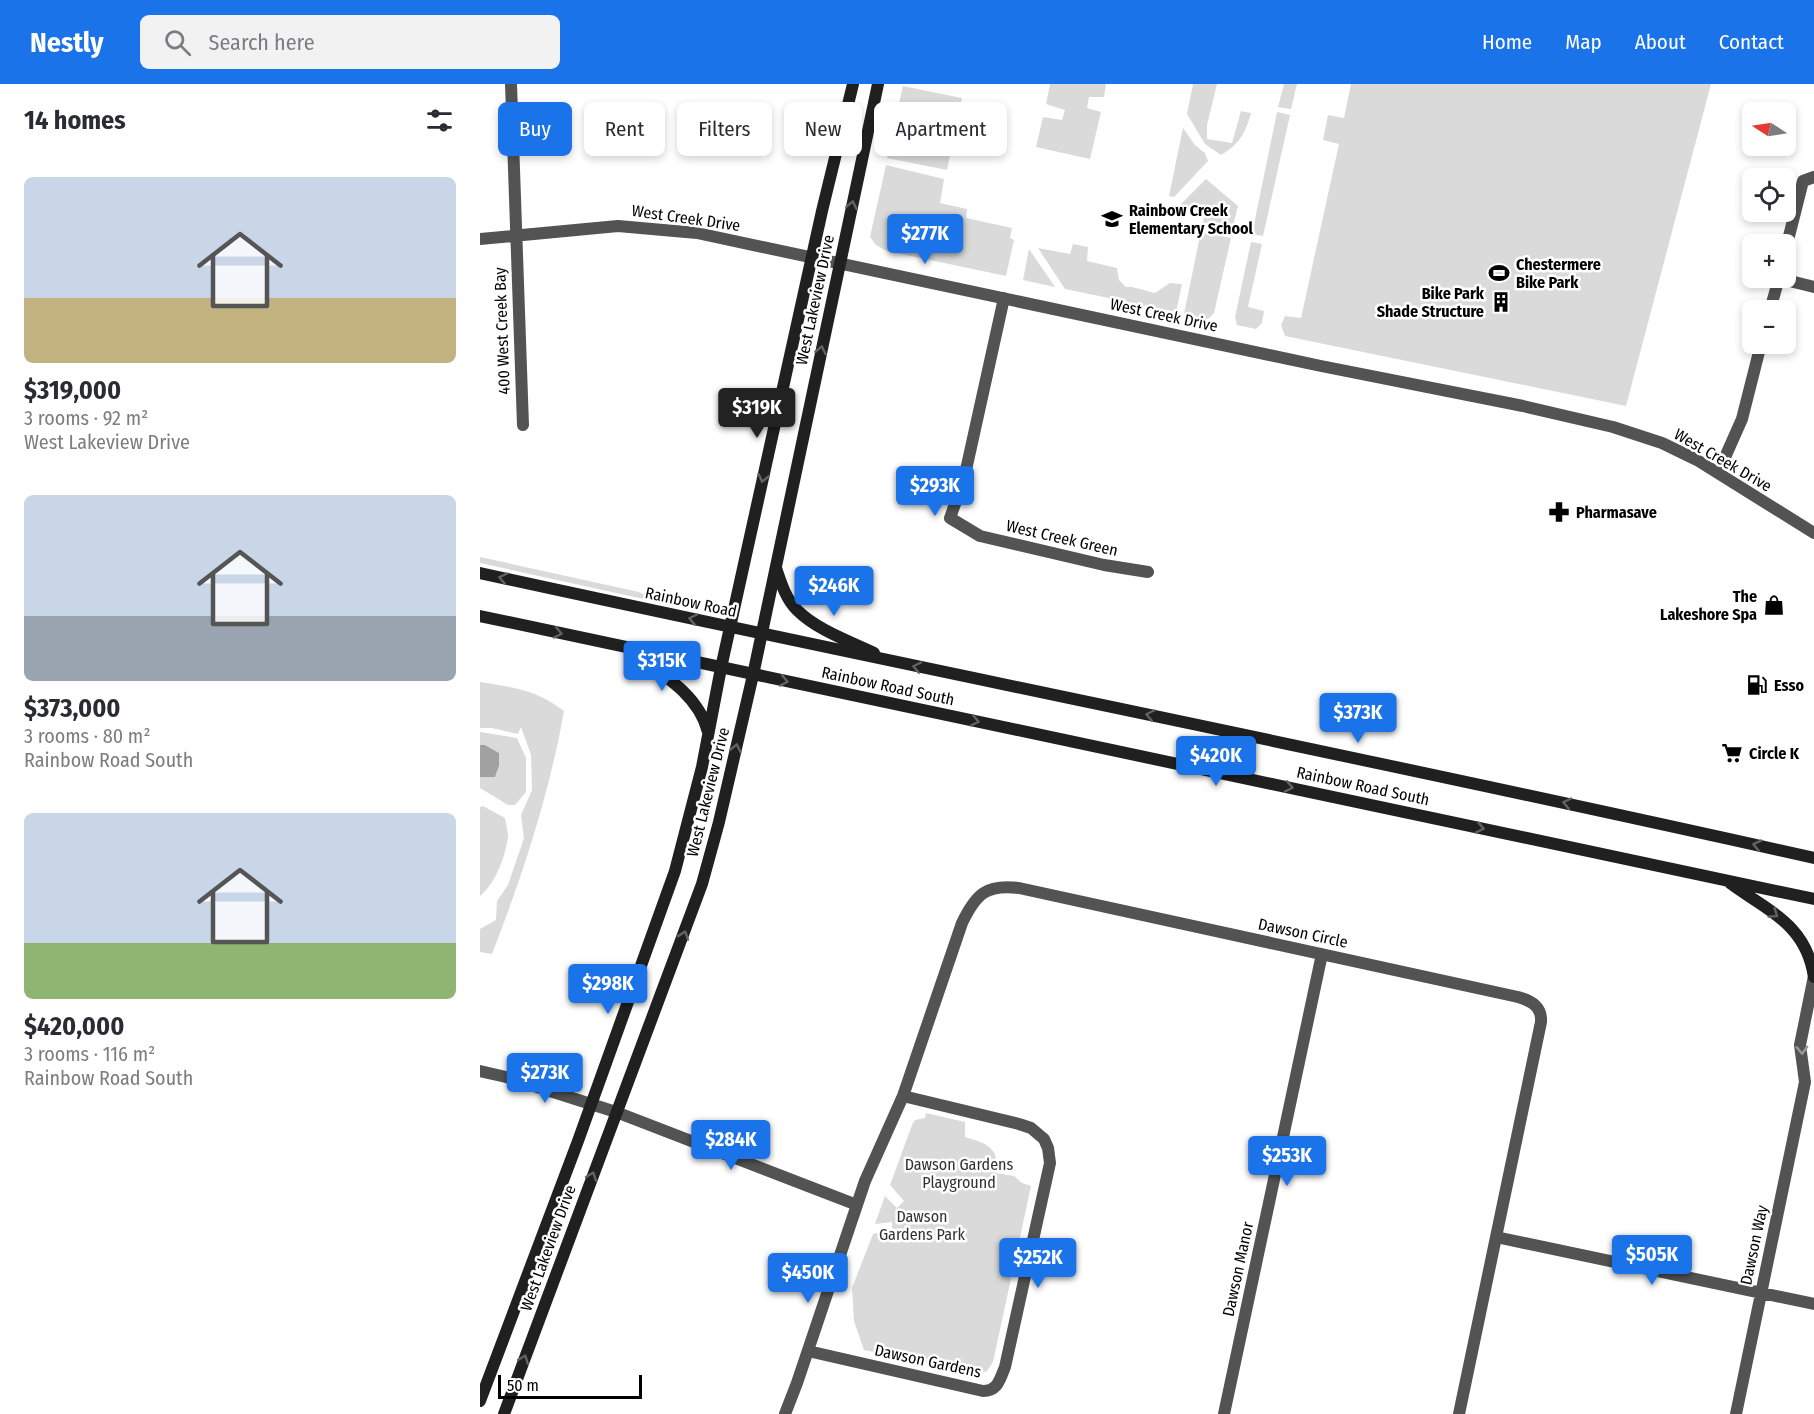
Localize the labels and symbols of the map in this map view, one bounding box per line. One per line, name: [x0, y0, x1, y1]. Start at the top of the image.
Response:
north arrow: [1742, 102, 1796, 156]
street label: West Creek Drive: [630, 201, 742, 235]
one-way arrow: [845, 201, 858, 211]
place label: Rainbow Creek Elementary School: [1129, 201, 1254, 238]
school or university icon: Rainbow Creek Elementary School: [1100, 207, 1124, 231]
pin: $277K: [883, 214, 967, 265]
street label: West Lakeview Drive: [792, 233, 838, 367]
place label: Chestermere Bike Park: [1516, 255, 1601, 292]
sports icon: Chestermere Bike Park: [1487, 261, 1511, 285]
street label: 400 West Creek Bay: [490, 266, 514, 395]
place label: Bike Park Shade Structure: [1377, 284, 1485, 321]
building icon: Bike Park Shade Structure: [1489, 290, 1513, 314]
street label: West Creek Drive: [1108, 294, 1220, 336]
one-way arrow: [814, 346, 827, 356]
pin: $319K: [715, 388, 799, 439]
street label: West Creek Drive: [1671, 424, 1775, 496]
pin: $293K: [893, 466, 977, 517]
one-way arrow: [758, 473, 771, 483]
pharmacy icon: Pharmasave: [1547, 500, 1571, 524]
place label: Pharmasave: [1576, 503, 1657, 522]
street label: West Creek Green: [1004, 516, 1120, 560]
pin: $246K: [792, 566, 876, 617]
one-way arrow: [498, 572, 508, 585]
street label: Rainbow Road: [643, 583, 739, 621]
place label: The Lakeshore Spa: [1660, 587, 1757, 624]
shop icon: The Lakeshore Spa: [1762, 593, 1786, 617]
one-way arrow: [689, 614, 699, 627]
one-way arrow: [553, 625, 563, 638]
pin: $315K: [620, 641, 704, 692]
one-way arrow: [913, 661, 923, 674]
street label: Rainbow Road South: [820, 663, 956, 709]
fuel station icon: Esso: [1745, 673, 1769, 697]
one-way arrow: [779, 674, 789, 687]
place label: Esso: [1774, 676, 1804, 695]
pin: $373K: [1316, 693, 1400, 744]
one-way arrow: [1145, 710, 1155, 723]
one-way arrow: [970, 713, 980, 726]
street label: West Lakeview Drive: [683, 725, 733, 859]
pin: $420K: [1174, 736, 1258, 787]
supermarket icon: Circle K: [1720, 741, 1744, 765]
one-way arrow: [729, 743, 742, 753]
place label: Circle K: [1749, 744, 1800, 763]
street label: Rainbow Road South: [1295, 763, 1431, 809]
one-way arrow: [1284, 780, 1294, 793]
one-way arrow: [1562, 797, 1572, 810]
one-way arrow: [1474, 821, 1484, 834]
one-way arrow: [1752, 839, 1762, 852]
one-way arrow: [1768, 907, 1779, 918]
street label: Dawson Circle: [1257, 914, 1350, 952]
one-way arrow: [677, 930, 690, 941]
pin: $298K: [566, 964, 650, 1015]
one-way arrow: [1795, 1045, 1808, 1054]
pin: $273K: [503, 1053, 587, 1104]
pin: $284K: [689, 1120, 773, 1171]
pin: $253K: [1245, 1136, 1329, 1187]
park label: Dawson Gardens Playground: [905, 1155, 1014, 1192]
one-way arrow: [585, 1172, 597, 1183]
street label: West Lakeview Drive: [516, 1182, 580, 1314]
street label: Dawson Way: [1736, 1203, 1772, 1287]
park label: Dawson Gardens Park: [879, 1207, 966, 1244]
street label: Dawson Manor: [1219, 1219, 1257, 1318]
pin: $505K: [1610, 1235, 1694, 1286]
pin: $252K: [996, 1238, 1080, 1289]
pin: $450K: [766, 1253, 850, 1304]
street label: Dawson Gardens: [873, 1340, 983, 1382]
one-way arrow: [517, 1354, 530, 1365]
scale bar: [498, 1372, 642, 1400]

